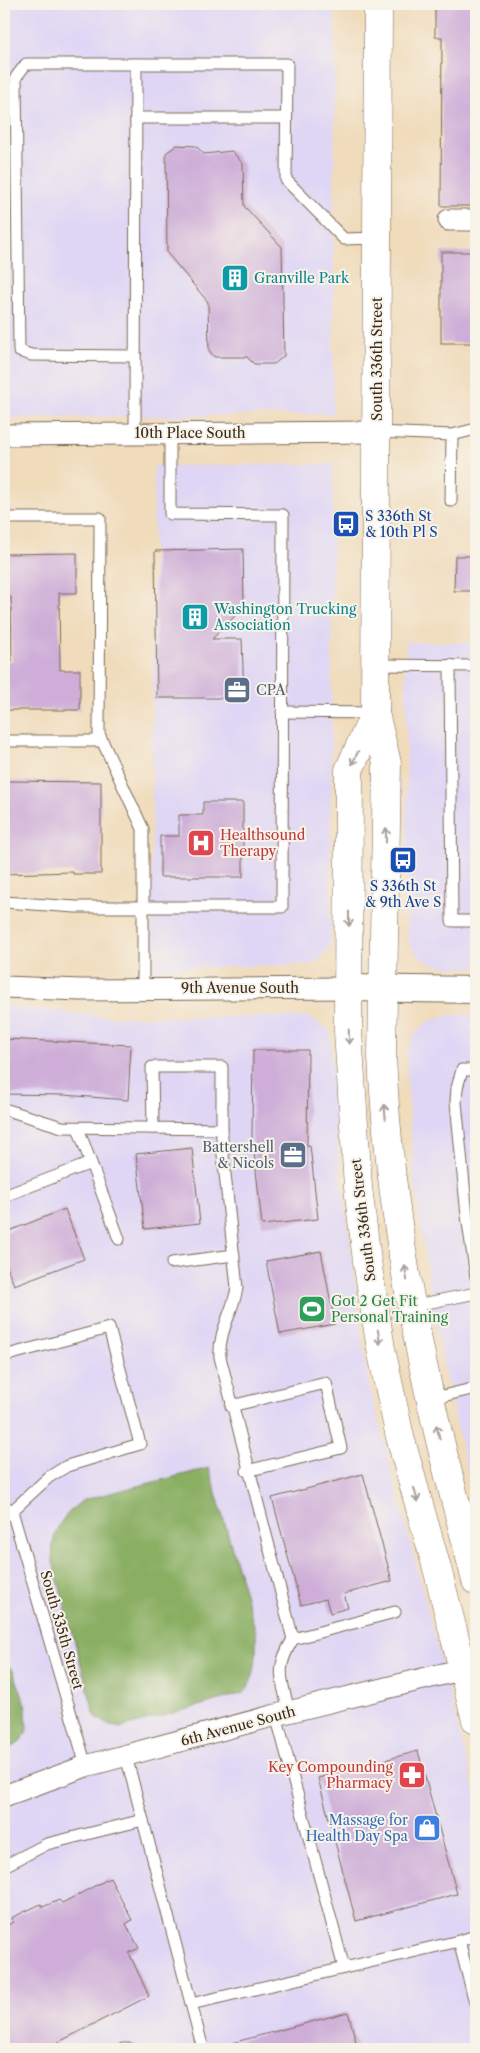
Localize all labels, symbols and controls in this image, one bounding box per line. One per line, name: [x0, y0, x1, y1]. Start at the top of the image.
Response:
building icon: Granville Park: [220, 263, 250, 293]
place label: Granville Park: [254, 269, 350, 287]
street label: South 336th Street: [368, 297, 386, 421]
street label: 10th Place South: [134, 424, 246, 442]
place label: S 336th St & 10th Pl S: [365, 507, 438, 541]
bus stop icon: S 336th St & 10th Pl S: [331, 509, 361, 539]
place label: Washington Trucking Association: [213, 600, 357, 634]
building icon: Washington Trucking Association: [180, 602, 210, 632]
office icon: CPA: [222, 675, 252, 705]
place label: CPA: [256, 681, 286, 699]
one-way arrow: [350, 750, 360, 765]
place label: Healthsound Therapy: [220, 826, 306, 860]
hospital icon: Healthsound Therapy: [186, 828, 216, 858]
one-way arrow: [381, 828, 391, 844]
bus stop icon: S 336th St & 9th Ave S: [388, 845, 418, 875]
place label: S 336th St & 9th Ave S: [365, 877, 441, 911]
one-way arrow: [344, 910, 354, 926]
street label: 9th Avenue South: [181, 979, 299, 997]
one-way arrow: [344, 1028, 353, 1044]
one-way arrow: [380, 1104, 390, 1120]
place label: Battershell & Nicols: [202, 1138, 274, 1172]
office icon: Battershell & Nicols: [278, 1140, 308, 1170]
street label: South 336th Street: [347, 1157, 379, 1283]
one-way arrow: [401, 1265, 411, 1281]
place label: Got 2 Get Fit Personal Training: [331, 1292, 449, 1326]
sports icon: Got 2 Get Fit Personal Training: [297, 1294, 327, 1324]
one-way arrow: [374, 1329, 384, 1345]
one-way arrow: [433, 1425, 442, 1441]
one-way arrow: [412, 1487, 422, 1503]
street label: South 335th Street: [36, 1568, 88, 1692]
street label: 6th Avenue South: [179, 1702, 297, 1750]
place label: Key Compounding Pharmacy: [268, 1758, 394, 1792]
pharmacy icon: Key Compounding Pharmacy: [397, 1760, 427, 1790]
place label: Massage for Health Day Spa: [306, 1811, 409, 1845]
shop icon: Massage for Health Day Spa: [412, 1813, 442, 1843]

